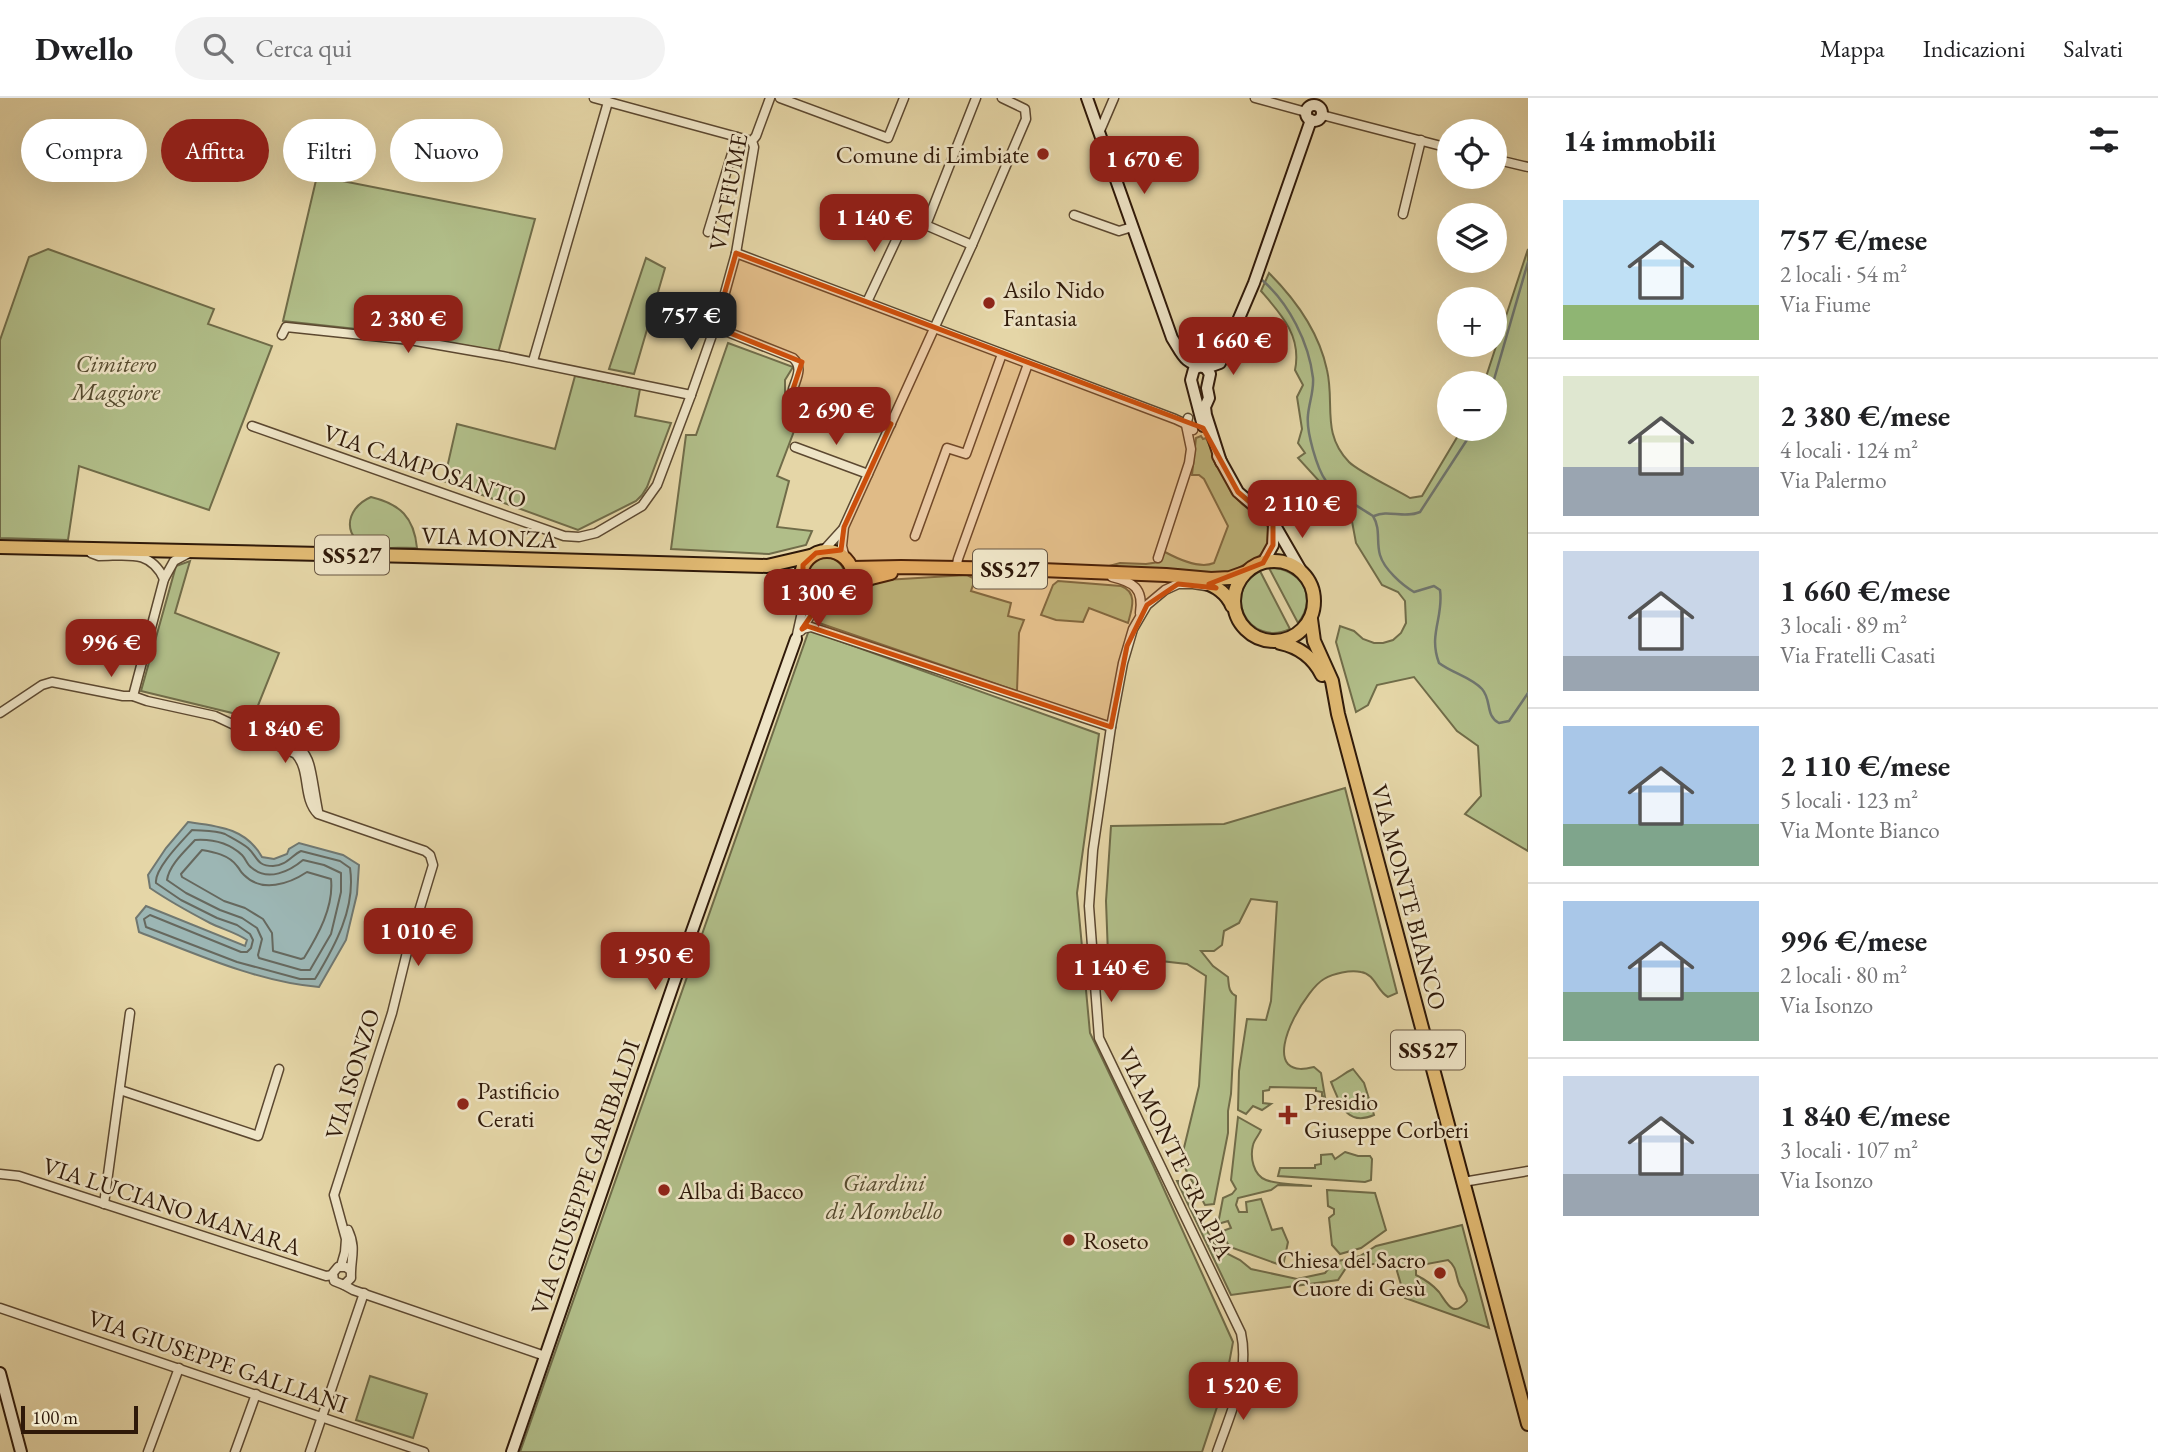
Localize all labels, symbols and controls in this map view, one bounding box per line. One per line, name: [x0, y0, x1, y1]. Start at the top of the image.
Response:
search box: [175, 17, 665, 80]
text: Dwello: [35, 27, 133, 70]
icon: search: [199, 29, 237, 67]
text: Cerca qui: [255, 31, 352, 65]
text: Mappa: [1820, 33, 1885, 64]
text: Indicazioni: [1923, 33, 2025, 64]
text: Salvati: [2063, 33, 2123, 64]
chip: Compra: [21, 119, 147, 182]
chip: Affitta: [161, 119, 269, 182]
chip: Filtri: [283, 119, 376, 182]
chip: Nuovo: [390, 119, 503, 182]
map controls: [1437, 119, 1507, 441]
button: locate: [1437, 119, 1507, 189]
text: 14 immobili: [1563, 121, 1716, 160]
icon: filters: [2085, 121, 2123, 159]
street label: VIA FIUME: [701, 131, 755, 253]
pin: 1 670 €: [1079, 136, 1209, 196]
place label: Comune di Limbiate: [836, 139, 1029, 170]
text: 1 670 €: [1106, 144, 1182, 174]
marker: Comune di Limbiate: [1035, 146, 1051, 162]
pin: 1 140 €: [809, 194, 939, 254]
text: 1 140 €: [836, 202, 912, 232]
button: layers: [1437, 203, 1507, 273]
text: 757 €/mese: [1780, 220, 1927, 259]
icon: home: [1619, 228, 1703, 312]
text: 2 locali · 54 m²: [1780, 259, 1907, 289]
place label: Asilo Nido Fantasia: [1002, 274, 1105, 333]
button: +: [1437, 287, 1507, 357]
text: Via Fiume: [1780, 289, 1871, 319]
pin: 757 €: [642, 292, 740, 352]
marker: Asilo Nido Fantasia: [981, 295, 997, 311]
pin: 2 380 €: [343, 296, 473, 355]
text: 757 €: [662, 300, 720, 330]
text: 2 380 €: [370, 303, 446, 333]
pin: 1 660 €: [1168, 317, 1298, 377]
text: 1 660 €: [1195, 325, 1271, 355]
park label: Cimitero Maggiore: [70, 348, 161, 407]
button: −: [1437, 371, 1507, 441]
pin: 2 690 €: [771, 388, 901, 447]
text: 2 690 €: [798, 395, 874, 425]
text: 2 380 €/mese: [1780, 396, 1950, 435]
icon: home: [1619, 404, 1703, 488]
street label: VIA CAMPOSANTO: [319, 417, 531, 515]
text: 4 locali · 124 m²: [1780, 435, 1918, 465]
text: Via Palermo: [1780, 465, 1887, 495]
pin: 2 110 €: [1237, 480, 1367, 540]
text: 2 110 €: [1264, 488, 1340, 518]
street label: VIA MONZA: [421, 519, 558, 555]
road number: SS527: [315, 536, 389, 575]
road number: SS527: [973, 550, 1047, 589]
pin: 1 300 €: [753, 570, 883, 629]
text: 1 660 €/mese: [1780, 571, 1950, 610]
text: 1 300 €: [780, 577, 856, 607]
icon: home: [1619, 579, 1703, 663]
text: 3 locali · 89 m²: [1780, 610, 1907, 640]
pin: 996 €: [62, 620, 160, 679]
text: 996 €: [82, 627, 140, 657]
text: Via Fratelli Casati: [1780, 640, 1935, 670]
pin: 1 840 €: [220, 706, 350, 765]
text: 1 840 €: [247, 713, 323, 743]
text: 2 110 €/mese: [1780, 746, 1950, 785]
icon: home: [1619, 754, 1703, 838]
street label: VIA MONTE BIANCO: [1364, 781, 1454, 1013]
text: 5 locali · 123 m²: [1780, 785, 1918, 815]
text: Via Monte Bianco: [1780, 815, 1940, 845]
pin: 1 010 €: [353, 908, 483, 968]
text: 1 010 €: [380, 916, 456, 946]
text: 996 €/mese: [1780, 921, 1927, 960]
icon: home: [1619, 929, 1703, 1013]
pin: 1 950 €: [590, 932, 720, 992]
text: 1 950 €: [617, 940, 693, 970]
pin: 1 140 €: [1046, 944, 1176, 1004]
text: 1 140 €: [1073, 952, 1149, 982]
text: 2 locali · 80 m²: [1780, 960, 1907, 990]
text: Via Isonzo: [1780, 990, 1873, 1020]
street label: VIA ISONZO: [317, 1005, 387, 1143]
road number: SS527: [1391, 1030, 1465, 1070]
street label: VIA GIUSEPPE GARIBALDI: [523, 1035, 647, 1319]
street label: VIA MONTE GRAPPA: [1111, 1042, 1241, 1264]
place label: Pastificio Cerati: [477, 1075, 560, 1134]
place label: Presidio Giuseppe Corberi: [1304, 1086, 1469, 1145]
marker: Pastificio Cerati: [455, 1096, 471, 1112]
text: 1 840 €/mese: [1780, 1096, 1950, 1135]
icon: home: [1619, 1104, 1703, 1188]
marker: Presidio Giuseppe Corberi: [1278, 1105, 1298, 1125]
text: 3 locali · 107 m²: [1780, 1135, 1918, 1165]
street label: VIA LUCIANO MANARA: [39, 1150, 305, 1263]
text: Via Isonzo: [1780, 1165, 1873, 1195]
park label: Giardini di Mombello: [826, 1167, 942, 1226]
place label: Alba di Bacco: [677, 1175, 804, 1206]
marker: Alba di Bacco: [656, 1182, 672, 1198]
place label: Roseto: [1083, 1225, 1149, 1256]
marker: Roseto: [1061, 1232, 1077, 1248]
place label: Chiesa del Sacro Cuore di Gesù: [1277, 1244, 1426, 1303]
marker: Chiesa del Sacro Cuore di Gesù: [1432, 1265, 1448, 1281]
street label: VIA GIUSEPPE GALLIANI: [84, 1302, 352, 1420]
pin: 1 520 €: [1178, 1362, 1308, 1422]
text: 1 520 €: [1205, 1370, 1281, 1400]
scale bar: [21, 1403, 138, 1435]
text: 100 m: [32, 1405, 78, 1430]

